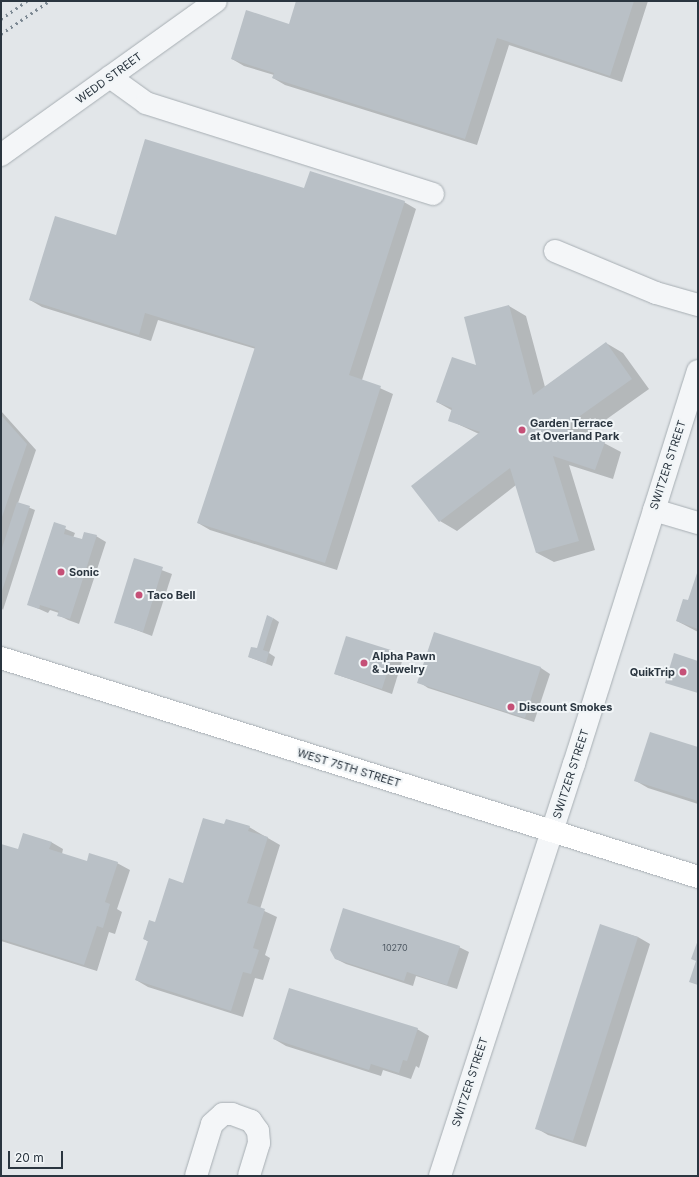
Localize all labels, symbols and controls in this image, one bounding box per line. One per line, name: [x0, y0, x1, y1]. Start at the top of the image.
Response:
street label: WEDD STREET: [74, 50, 144, 106]
place label: Garden Terrace at Overland Park: [530, 417, 619, 443]
street label: SWITZER STREET: [647, 419, 689, 511]
marker: Garden Terrace at Overland Park: [517, 425, 527, 435]
place label: Sonic: [69, 565, 99, 579]
marker: Sonic: [56, 567, 66, 577]
place label: Taco Bell: [147, 588, 196, 602]
marker: Taco Bell: [134, 590, 144, 600]
place label: Alpha Pawn & Jewelry: [372, 650, 436, 676]
marker: Alpha Pawn & Jewelry: [359, 658, 369, 668]
place label: QuikTrip: [630, 665, 675, 679]
marker: QuikTrip: [678, 667, 688, 677]
place label: Discount Smokes: [519, 700, 612, 714]
marker: Discount Smokes: [506, 702, 516, 712]
street label: SWITZER STREET: [550, 728, 592, 820]
street label: WEST 75TH STREET: [296, 746, 402, 790]
house number: 10270: [382, 943, 408, 953]
street label: SWITZER STREET: [449, 1036, 491, 1128]
scale bar: [10, 1143, 65, 1169]
text: 20 m: [15, 1150, 44, 1165]

